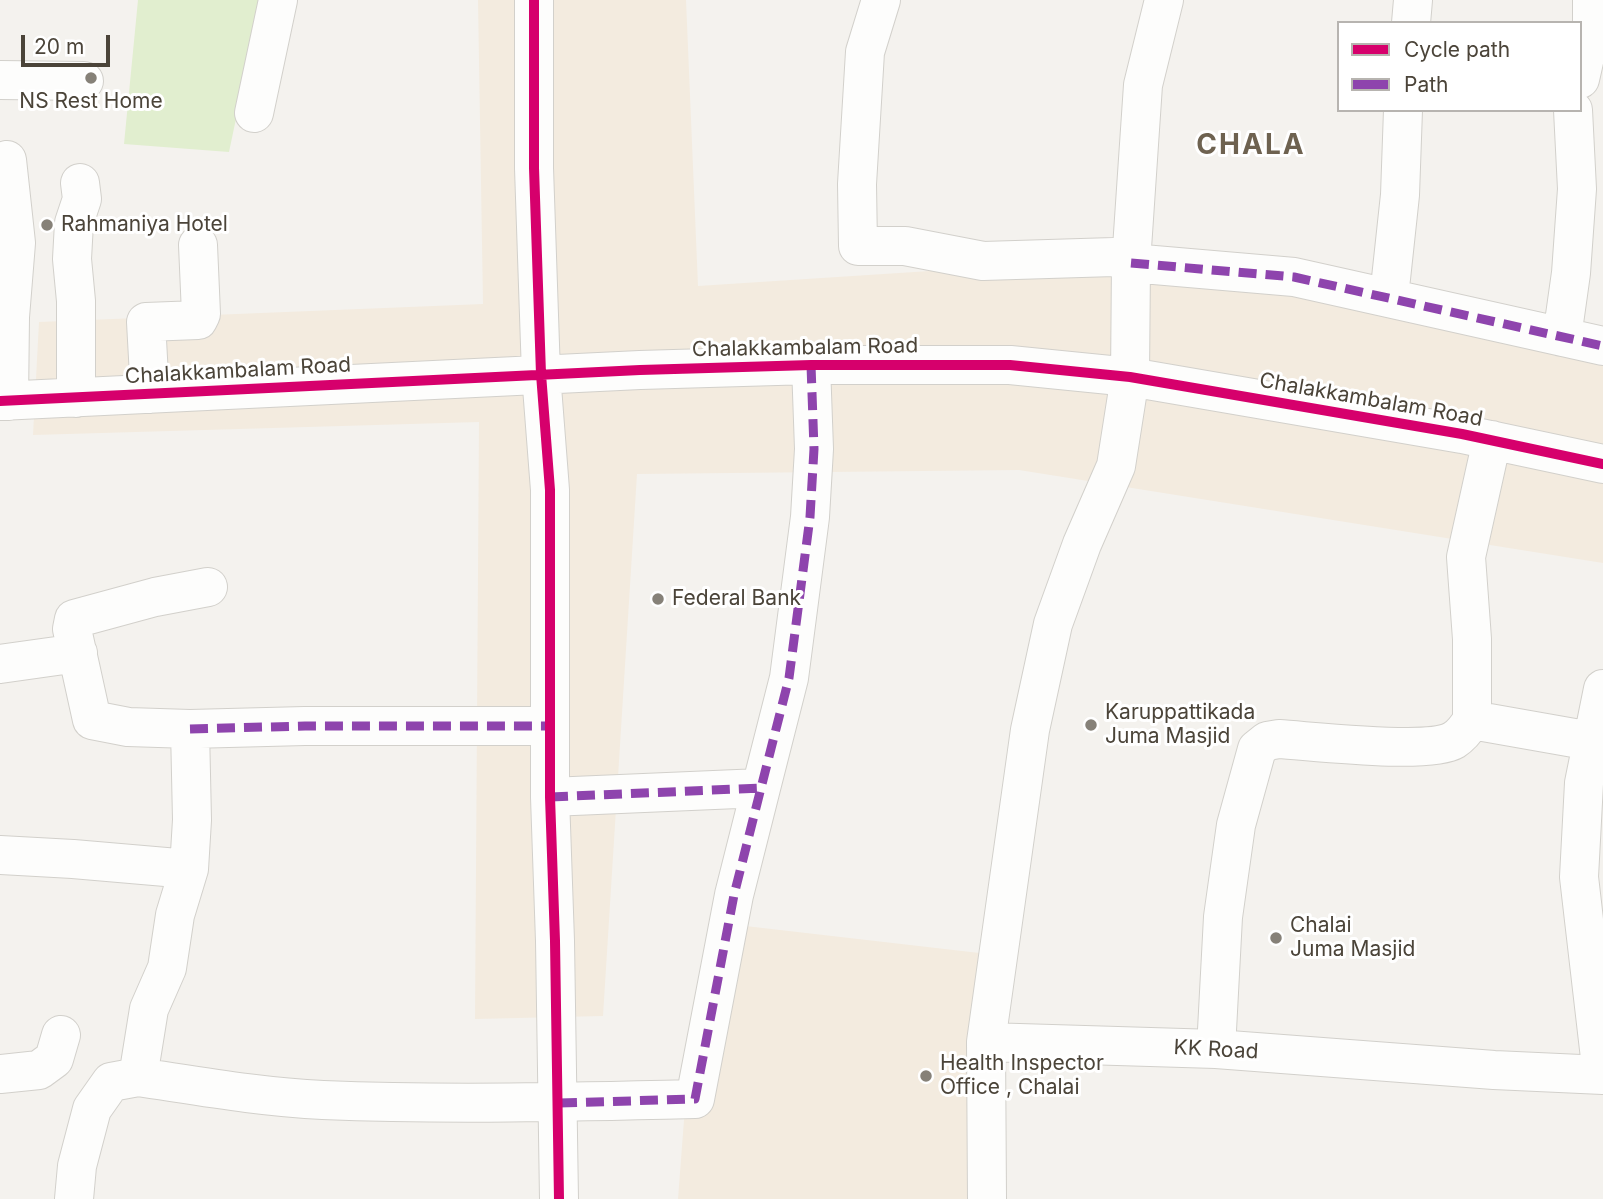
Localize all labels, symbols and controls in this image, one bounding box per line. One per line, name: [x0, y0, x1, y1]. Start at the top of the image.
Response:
scale bar: [24, 21, 114, 65]
legend: [1337, 21, 1582, 112]
text: 20 m: [34, 34, 84, 59]
text: Cycle path: [1404, 37, 1510, 62]
marker: NS Rest Home: [83, 70, 99, 86]
text: Path: [1404, 72, 1449, 97]
place label: NS Rest Home: [19, 89, 163, 115]
district label: CHALA: [1197, 129, 1305, 163]
place label: Rahmaniya Hotel: [61, 212, 228, 238]
marker: Rahmaniya Hotel: [39, 217, 55, 233]
street label: Chalakkambalam Road: [692, 333, 918, 363]
street label: Chalakkambalam Road: [124, 352, 352, 390]
street label: Chalakkambalam Road: [1257, 368, 1485, 432]
place label: Federal Bank: [672, 586, 801, 612]
marker: Federal Bank: [650, 591, 666, 607]
place label: Karuppattikada Juma Masjid: [1105, 700, 1255, 750]
marker: Karuppattikada Juma Masjid: [1083, 717, 1099, 733]
place label: Chalai Juma Masjid: [1290, 913, 1415, 963]
marker: Chalai Juma Masjid: [1268, 930, 1284, 946]
street label: KK Road: [1173, 1035, 1259, 1065]
place label: Health Inspector Office , Chalai: [940, 1051, 1104, 1101]
marker: Health Inspector Office , Chalai: [918, 1068, 934, 1084]

